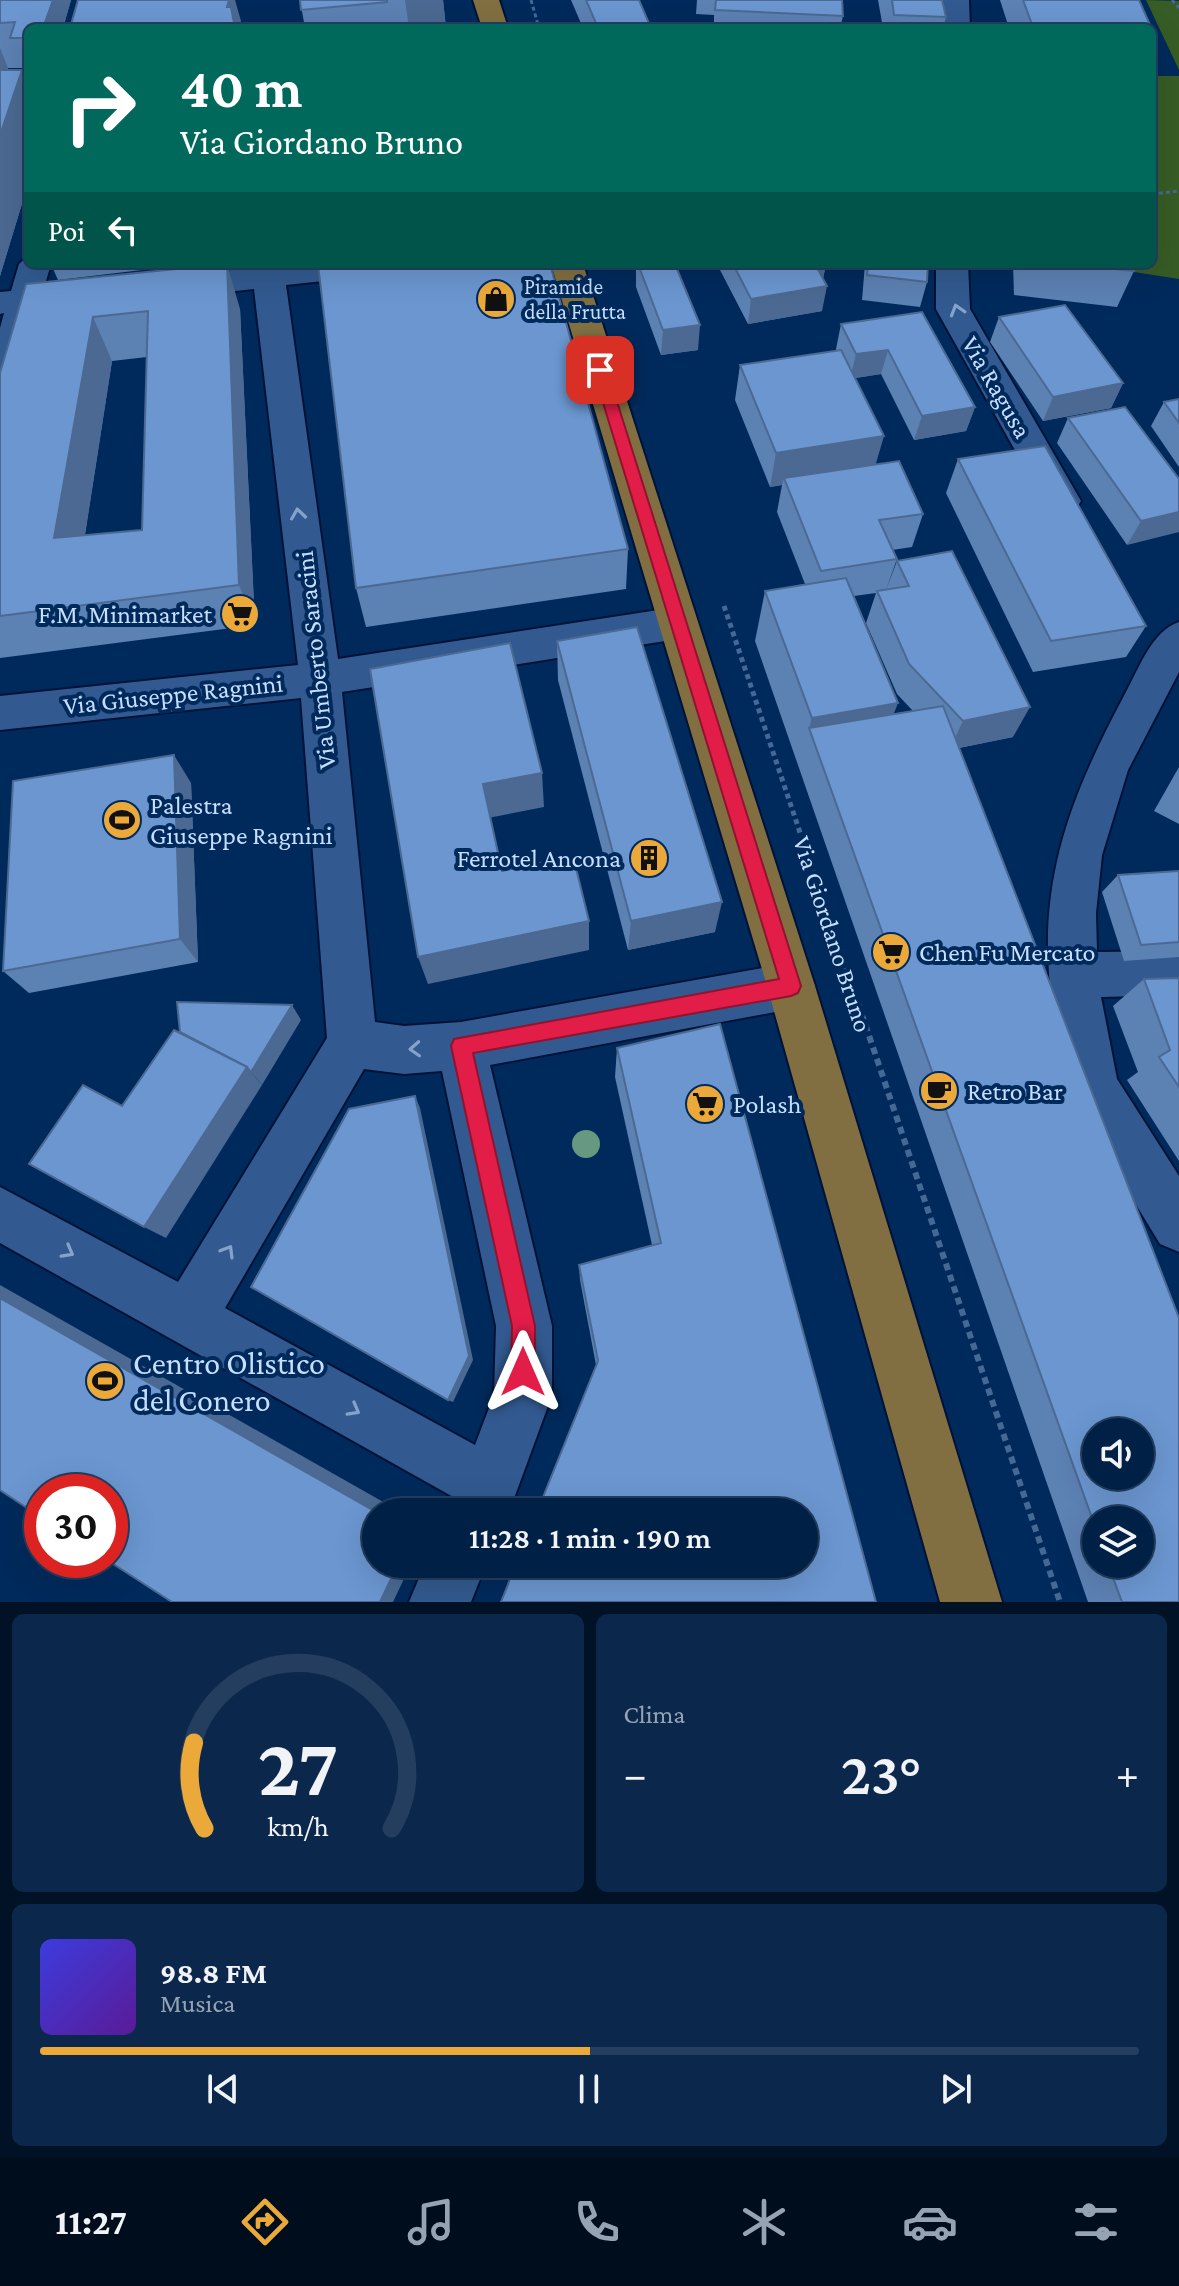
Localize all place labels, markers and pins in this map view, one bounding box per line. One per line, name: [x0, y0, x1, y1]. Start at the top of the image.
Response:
place label: Piramide della Frutta: [524, 274, 626, 324]
shop icon: Piramide della Frutta: [475, 278, 517, 320]
pin: [566, 336, 634, 404]
supermarket icon: F.M. Minimarket: [219, 593, 261, 635]
place label: F.M. Minimarket: [38, 600, 212, 629]
place label: Palestra Giuseppe Ragnini: [150, 791, 333, 850]
sports icon: Palestra Giuseppe Ragnini: [101, 799, 143, 841]
building icon: Ferrotel Ancona: [628, 837, 670, 879]
place label: Ferrotel Ancona: [457, 844, 621, 873]
supermarket icon: Chen Fu Mercato: [870, 931, 912, 973]
place label: Chen Fu Mercato: [919, 938, 1096, 967]
cafe icon: Retro Bar: [918, 1070, 960, 1112]
place label: Retro Bar: [967, 1077, 1063, 1106]
supermarket icon: Polash: [684, 1083, 726, 1125]
place label: Polash: [733, 1090, 802, 1119]
place label: Centro Olistico del Conero: [133, 1345, 325, 1418]
sports icon: Centro Olistico del Conero: [84, 1360, 126, 1402]

